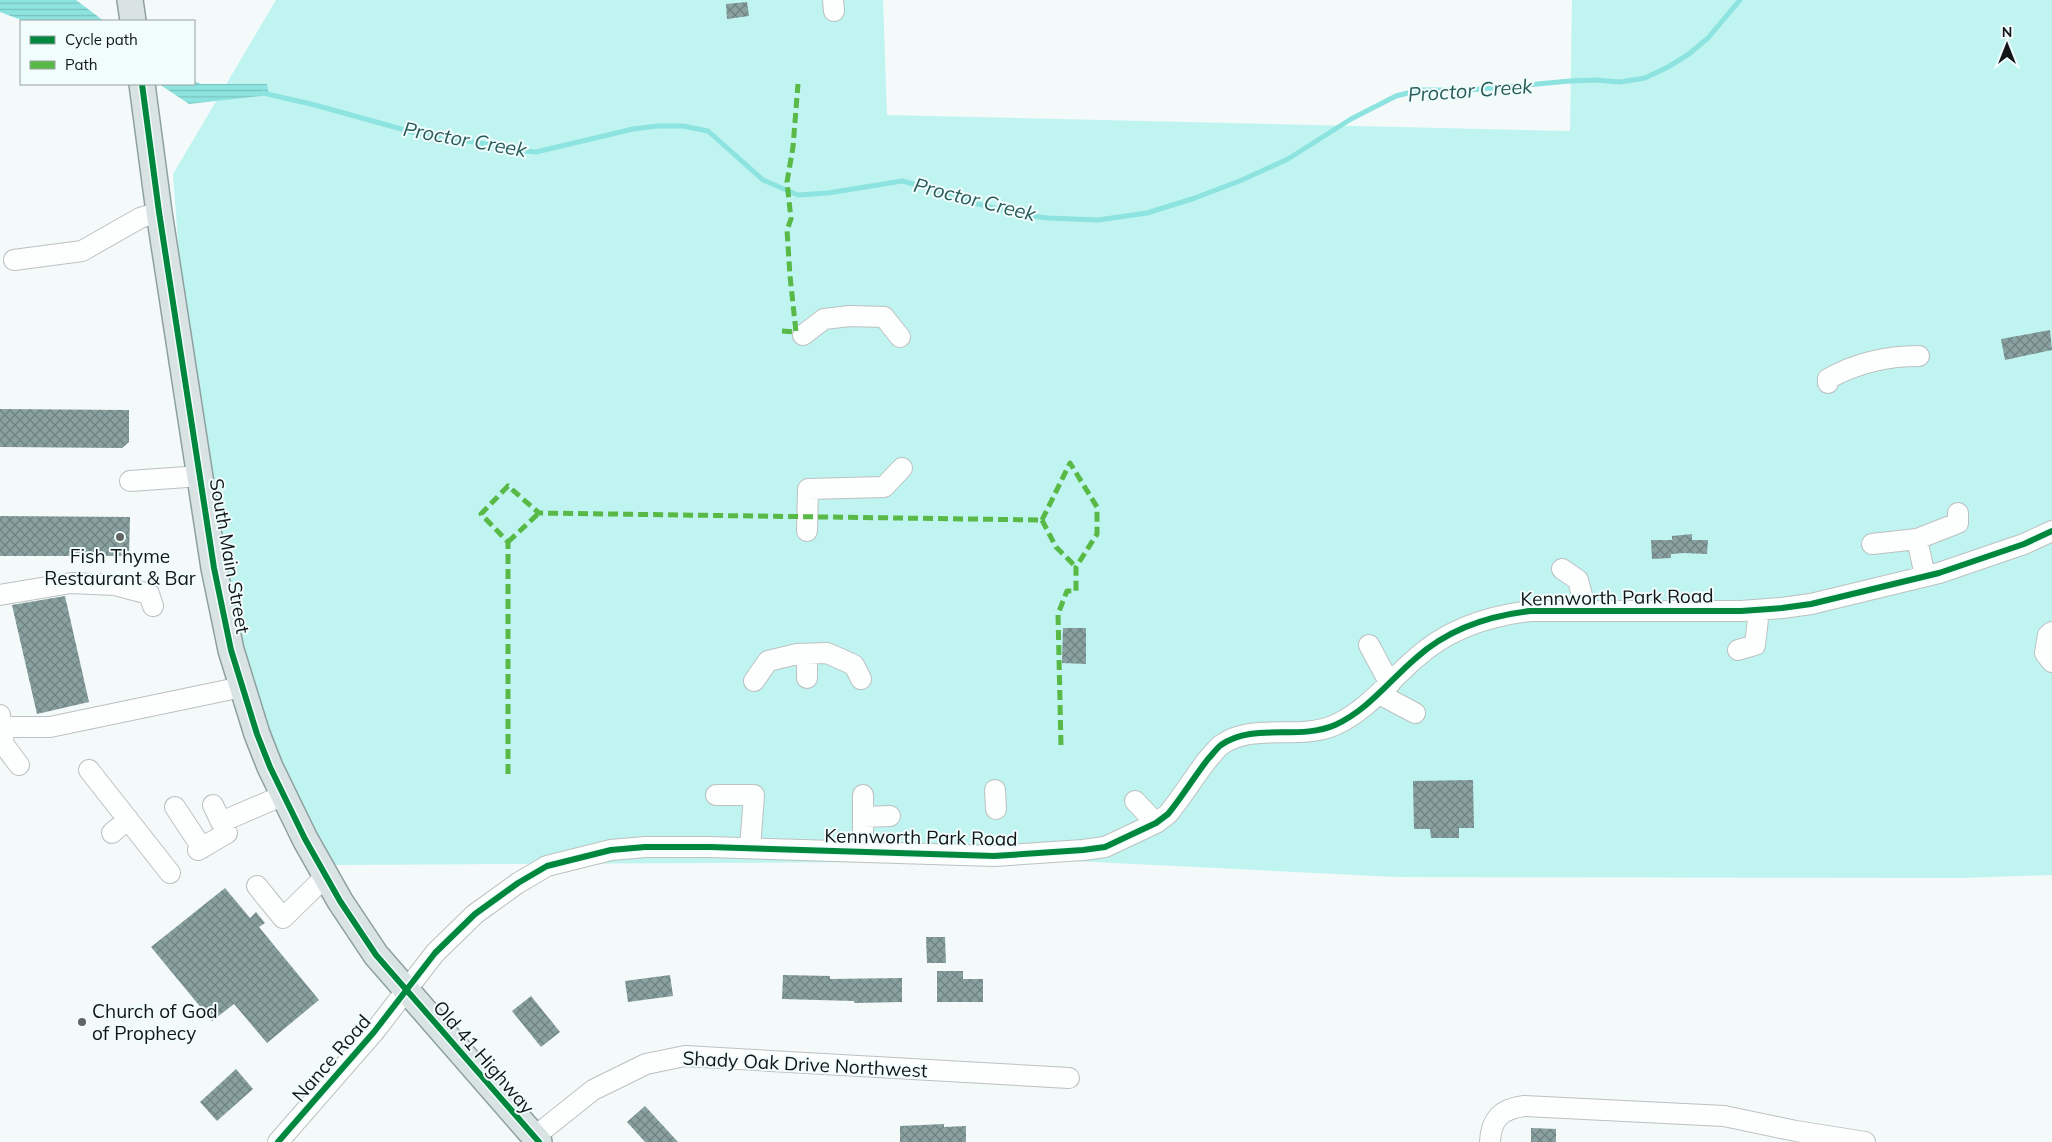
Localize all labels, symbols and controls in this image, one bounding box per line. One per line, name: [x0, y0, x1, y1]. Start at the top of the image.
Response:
legend: [20, 20, 195, 85]
north arrow: [1982, 20, 2032, 70]
text: N: [2002, 23, 2012, 41]
text: Cycle path: [65, 30, 138, 49]
text: Path: [65, 55, 97, 74]
water label: Proctor Creek: [1407, 73, 1534, 107]
water label: Proctor Creek: [401, 116, 529, 162]
water label: Proctor Creek: [911, 172, 1039, 226]
street label: South Main Street: [205, 476, 256, 636]
marker: Fish Thyme Restaurant & Bar: [114, 531, 126, 543]
place label: Fish Thyme Restaurant & Bar: [44, 544, 196, 590]
street label: Kennworth Park Road: [1520, 583, 1714, 611]
street label: Kennworth Park Road: [824, 823, 1018, 851]
street label: Old 41 Highway: [428, 995, 540, 1119]
place label: Church of God of Prophecy: [92, 999, 218, 1045]
street label: Nance Road: [287, 1009, 375, 1107]
marker: Church of God of Prophecy: [76, 1016, 88, 1028]
street label: Shady Oak Drive Northwest: [682, 1046, 928, 1082]

